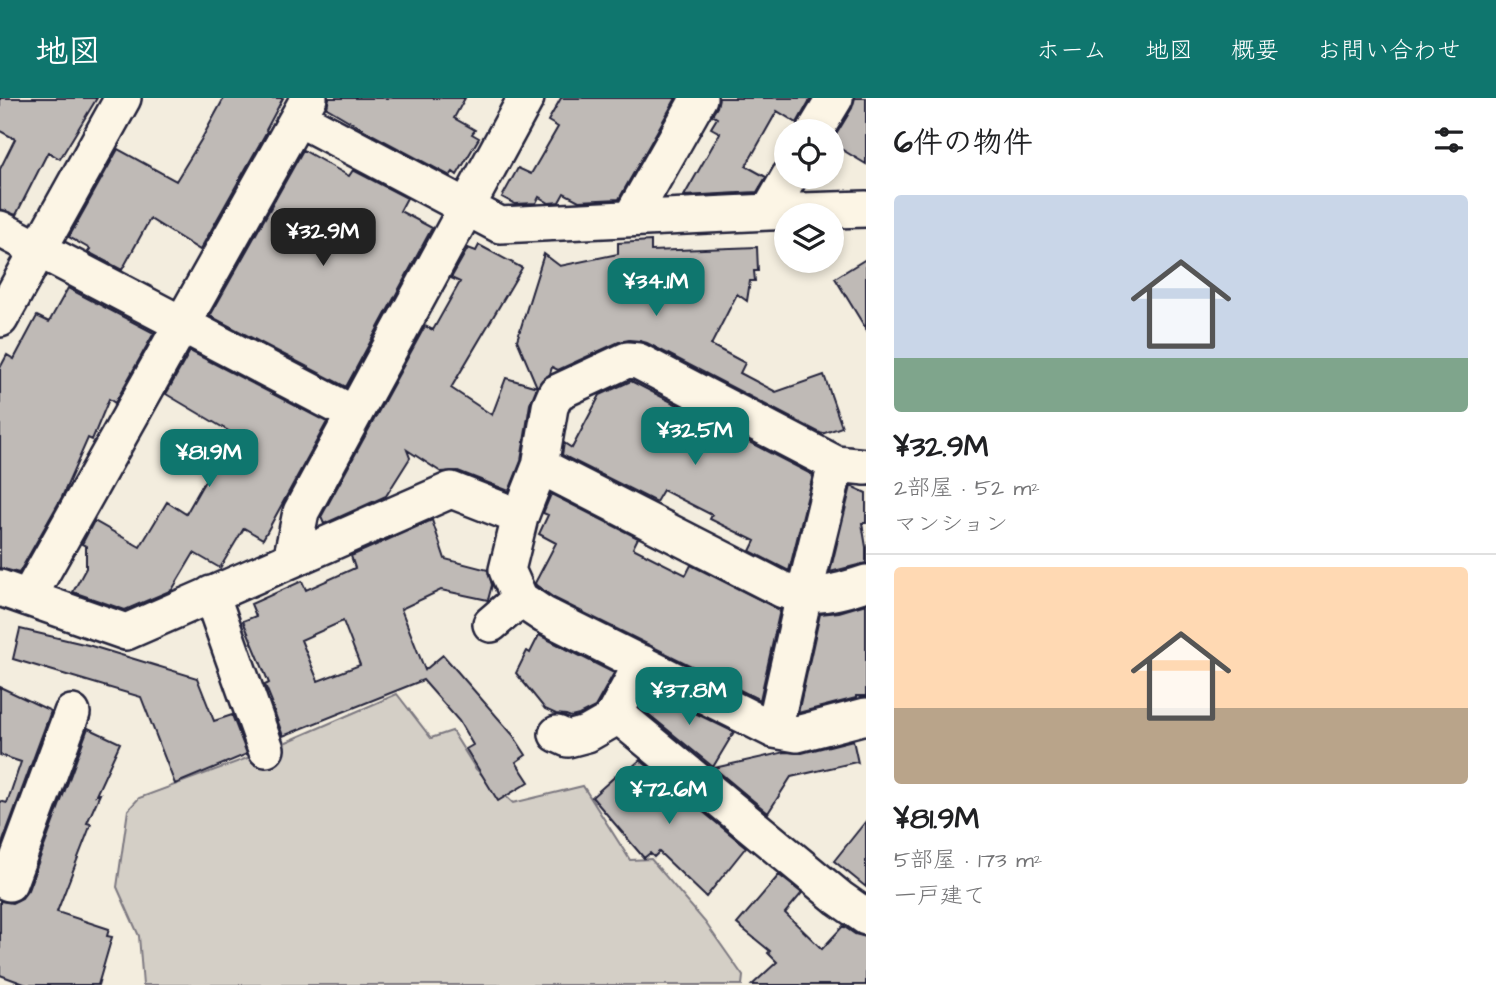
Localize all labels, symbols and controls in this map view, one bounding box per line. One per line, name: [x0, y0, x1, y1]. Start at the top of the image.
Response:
text: 地図: [35, 29, 101, 75]
text: ホーム: [1036, 34, 1107, 68]
text: 地図: [1145, 34, 1193, 68]
text: 概要: [1231, 34, 1279, 68]
text: お問い合わせ: [1317, 34, 1461, 68]
map controls: [774, 119, 844, 273]
button: locate: [774, 119, 844, 189]
icon: filters: [1430, 121, 1468, 159]
text: 6件の物件: [894, 122, 1033, 164]
button: layers: [774, 203, 844, 273]
pin: ¥32.9M: [266, 208, 380, 268]
text: ¥32.9M: [287, 215, 359, 247]
icon: home: [1118, 241, 1244, 367]
pin: ¥34.1M: [599, 258, 713, 318]
text: ¥34.1M: [624, 265, 688, 297]
pin: ¥32.5M: [638, 408, 752, 467]
text: ¥32.5M: [657, 414, 733, 446]
text: ¥32.9M: [894, 426, 989, 468]
pin: ¥81.9M: [152, 430, 266, 489]
text: ¥81.9M: [176, 436, 242, 468]
text: 2部屋 · 52 m²: [894, 472, 1040, 504]
text: マンション: [894, 508, 1008, 540]
icon: home: [1118, 613, 1244, 739]
pin: ¥37.8M: [632, 668, 746, 727]
text: ¥37.8M: [651, 674, 727, 706]
pin: ¥72.6M: [612, 766, 726, 826]
text: ¥72.6M: [631, 773, 707, 805]
text: ¥81.9M: [894, 798, 979, 840]
text: 5部屋 · 173 m²: [894, 844, 1042, 876]
text: 一戸建て: [894, 880, 986, 912]

